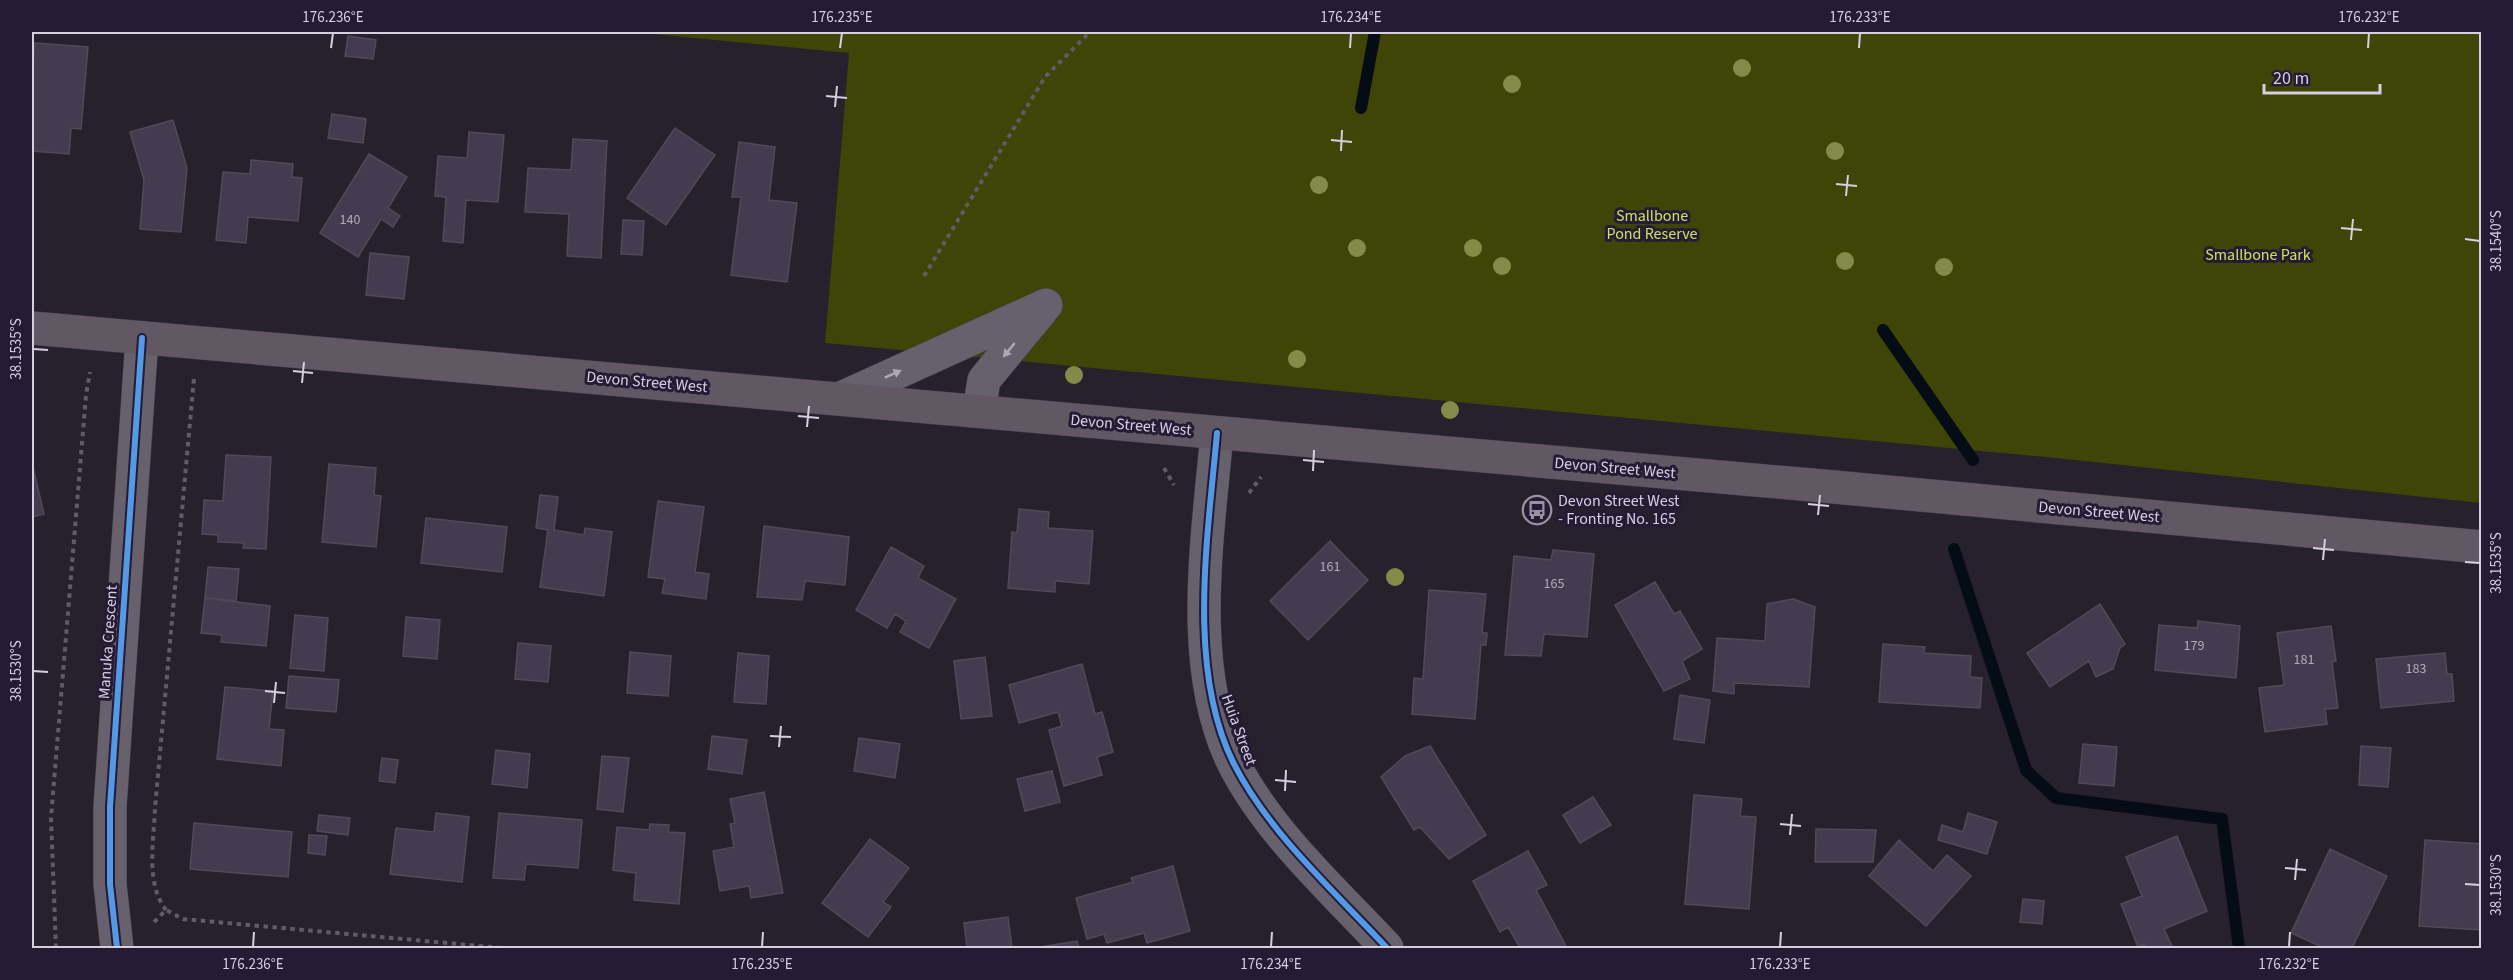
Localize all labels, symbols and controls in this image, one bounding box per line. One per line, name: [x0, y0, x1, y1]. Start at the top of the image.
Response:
text: 176.236°E: [302, 7, 364, 28]
text: 176.235°E: [811, 7, 873, 28]
text: 176.234°E: [1320, 7, 1382, 28]
text: 176.233°E: [1829, 7, 1891, 28]
text: 176.232°E: [2338, 7, 2400, 28]
scale bar: [2264, 57, 2380, 95]
text: 20 m: [2273, 66, 2309, 91]
park label: Smallbone Pond Reserve: [1606, 205, 1698, 245]
house number: 140: [340, 210, 360, 230]
text: 38.1540°S: [2486, 210, 2507, 272]
park label: Smallbone Park: [2205, 244, 2311, 266]
text: 38.1535°S: [6, 318, 27, 380]
one-way arrow: [1003, 342, 1016, 357]
street label: Devon Street West: [586, 366, 709, 398]
one-way arrow: [884, 370, 901, 379]
street label: Devon Street West: [1070, 409, 1193, 441]
street label: Devon Street West: [1554, 452, 1677, 484]
place label: Devon Street West - Fronting No. 165: [1558, 490, 1680, 530]
bus stop icon: Devon Street West - Fronting No. 165: [1521, 494, 1553, 526]
street label: Devon Street West: [2038, 496, 2161, 528]
text: 38.1535°S: [2486, 532, 2507, 594]
house number: 161: [1320, 557, 1340, 577]
house number: 165: [1544, 574, 1564, 594]
street label: Manuka Crescent: [93, 584, 123, 700]
house number: 179: [2184, 636, 2204, 656]
text: 38.1530°S: [6, 640, 27, 702]
house number: 181: [2294, 650, 2314, 670]
house number: 183: [2406, 659, 2426, 679]
street label: Huia Street: [1216, 691, 1262, 769]
text: 38.1530°S: [2486, 854, 2507, 916]
text: 176.236°E: [222, 954, 284, 975]
text: 176.235°E: [731, 954, 793, 975]
text: 176.234°E: [1240, 954, 1302, 975]
text: 176.233°E: [1749, 954, 1811, 975]
text: 176.232°E: [2258, 954, 2320, 975]

